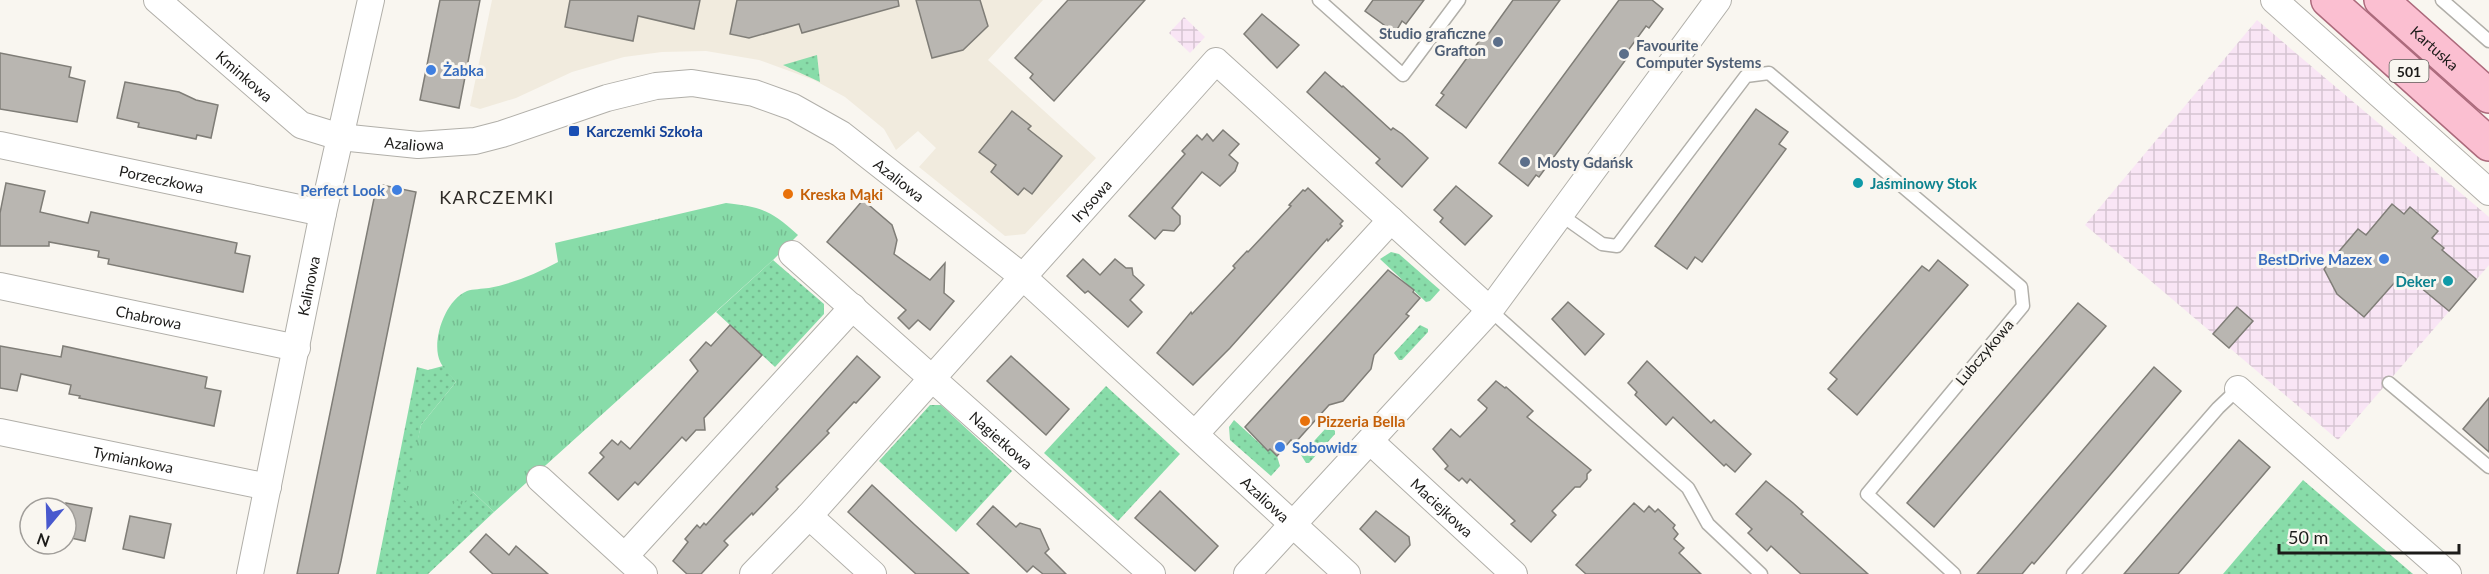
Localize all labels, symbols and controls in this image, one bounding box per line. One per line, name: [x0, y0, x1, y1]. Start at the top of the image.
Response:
street label: Kartuska: [2407, 22, 2463, 74]
place label: Studio graficzne Grafton: [1379, 24, 1486, 59]
marker: Studio graficzne Grafton: [1491, 35, 1505, 49]
place label: Favourite Computer Systems: [1636, 36, 1762, 71]
street label: Kminkowa: [213, 47, 277, 105]
marker: Favourite Computer Systems: [1617, 47, 1631, 61]
road number: 501: [2390, 60, 2428, 82]
place label: Żabka: [443, 61, 484, 79]
marker: Żabka: [424, 63, 438, 77]
place label: Karczemki Szkoła: [586, 122, 703, 140]
marker: Karczemki Szkoła: [567, 124, 581, 138]
street label: Azaliowa: [384, 133, 444, 154]
place label: Mosty Gdańsk: [1537, 153, 1634, 171]
street label: Azaliowa: [871, 154, 928, 205]
marker: Mosty Gdańsk: [1518, 155, 1532, 169]
street label: Porzeczkowa: [118, 161, 205, 197]
place label: Jaśminowy Stok: [1870, 174, 1978, 192]
street label: Irysowa: [1067, 175, 1115, 226]
marker: Jaśminowy Stok: [1851, 176, 1865, 190]
place label: Perfect Look: [300, 181, 386, 199]
marker: Perfect Look: [390, 183, 404, 197]
place label: Kreska Mąki: [800, 185, 883, 203]
district label: KARCZEMKI: [439, 186, 555, 208]
marker: Kreska Mąki: [781, 187, 795, 201]
place label: BestDrive Mazex: [2258, 250, 2372, 268]
marker: BestDrive Mazex: [2377, 252, 2391, 266]
street label: Kalinowa: [293, 254, 323, 317]
place label: Deker: [2395, 272, 2436, 290]
marker: Deker: [2441, 274, 2455, 288]
street label: Chabrowa: [114, 301, 183, 333]
street label: Lubczykowa: [1951, 315, 2017, 389]
street label: Nagietkowa: [966, 407, 1036, 473]
place label: Pizzeria Bella: [1317, 412, 1405, 430]
marker: Pizzeria Bella: [1298, 414, 1312, 428]
place label: Sobowidz: [1292, 438, 1357, 456]
marker: Sobowidz: [1273, 440, 1287, 454]
street label: Tymiankowa: [91, 442, 175, 476]
street label: Azaliowa: [1237, 473, 1293, 526]
street label: Maciejkowa: [1407, 474, 1477, 541]
north arrow: [18, 496, 78, 556]
scale bar: [2279, 517, 2459, 555]
text: 50 m: [2288, 526, 2328, 548]
text: N: [34, 530, 52, 552]

